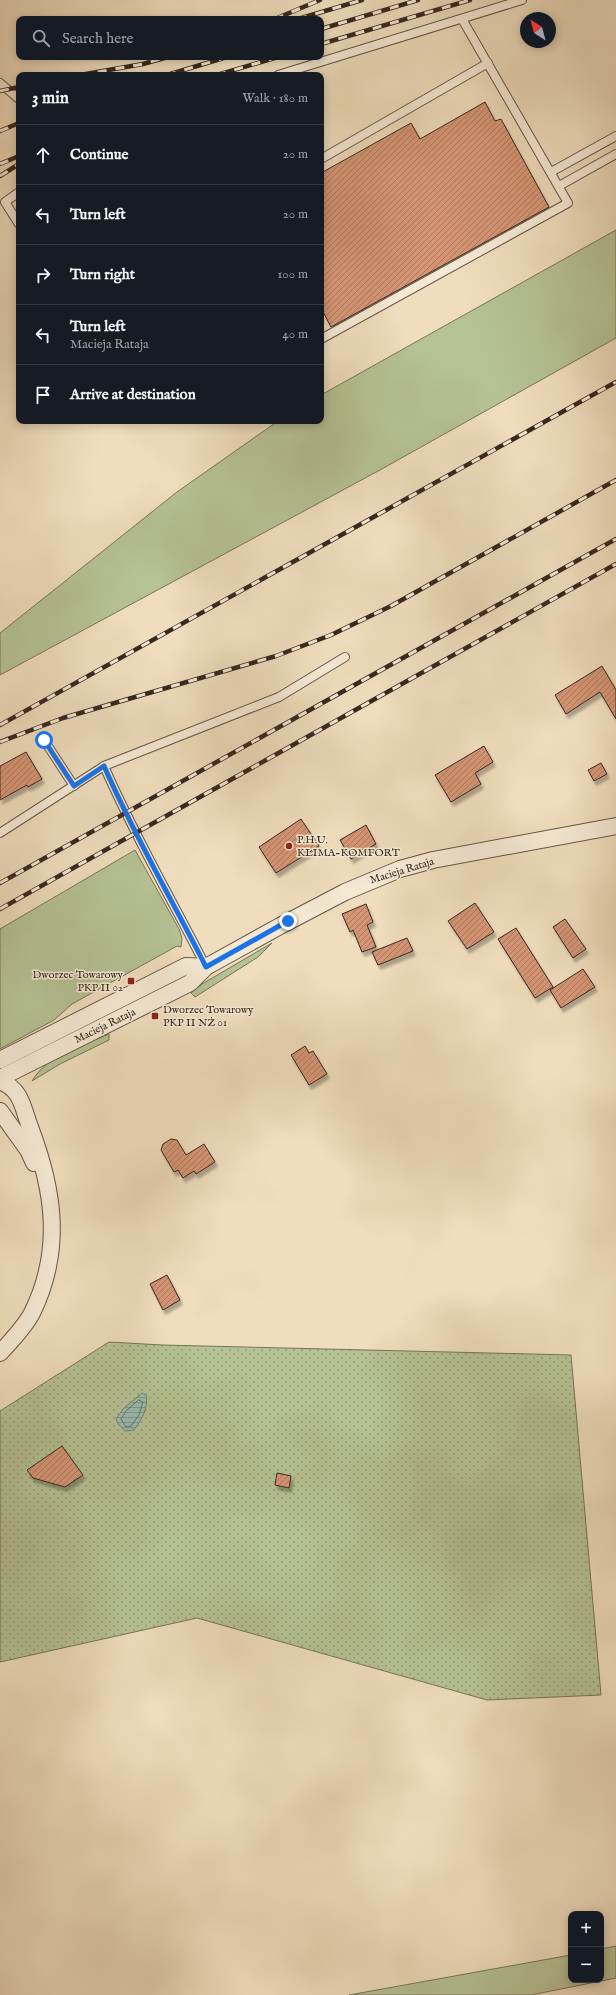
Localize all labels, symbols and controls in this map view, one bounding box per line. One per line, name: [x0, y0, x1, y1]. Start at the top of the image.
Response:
north arrow: [520, 12, 556, 48]
search box: [16, 16, 324, 60]
icon: search: [30, 27, 52, 49]
text: Search here: [62, 29, 133, 48]
text: 3 min: [32, 88, 69, 109]
text: Walk · 180 m: [243, 90, 308, 107]
icon: ahead: [32, 144, 54, 166]
text: Continue: [70, 145, 128, 164]
text: 20 m: [283, 146, 308, 163]
icon: left: [32, 204, 54, 226]
text: Turn left: [70, 205, 126, 224]
text: 20 m: [283, 206, 308, 223]
icon: right: [32, 264, 54, 286]
text: Turn right: [70, 265, 135, 284]
text: 100 m: [278, 266, 308, 283]
text: Turn left: [70, 317, 126, 336]
icon: left: [32, 324, 54, 346]
text: 40 m: [282, 326, 308, 343]
text: Macieja Rataja: [70, 336, 149, 353]
icon: arrive: [32, 384, 54, 406]
text: Arrive at destination: [70, 385, 196, 404]
route start: [35, 731, 53, 749]
place label: P.H.U. KLIMA-KOMFORT: [297, 833, 400, 860]
marker: P.H.U. KLIMA-KOMFORT: [284, 841, 294, 851]
street label: Macieja Rataja: [368, 855, 436, 887]
route end: [279, 912, 297, 930]
place label: Dworzec Towarowy PKP II 02: [33, 968, 124, 995]
marker: Dworzec Towarowy PKP II 02: [126, 976, 136, 986]
place label: Dworzec Towarowy PKP II NŻ 01: [163, 1003, 254, 1030]
street label: Macieja Rataja: [72, 1005, 138, 1047]
marker: Dworzec Towarowy PKP II NŻ 01: [150, 1011, 160, 1021]
map controls: [568, 1911, 604, 1983]
button: +: [568, 1911, 604, 1947]
button: −: [568, 1947, 604, 1983]

